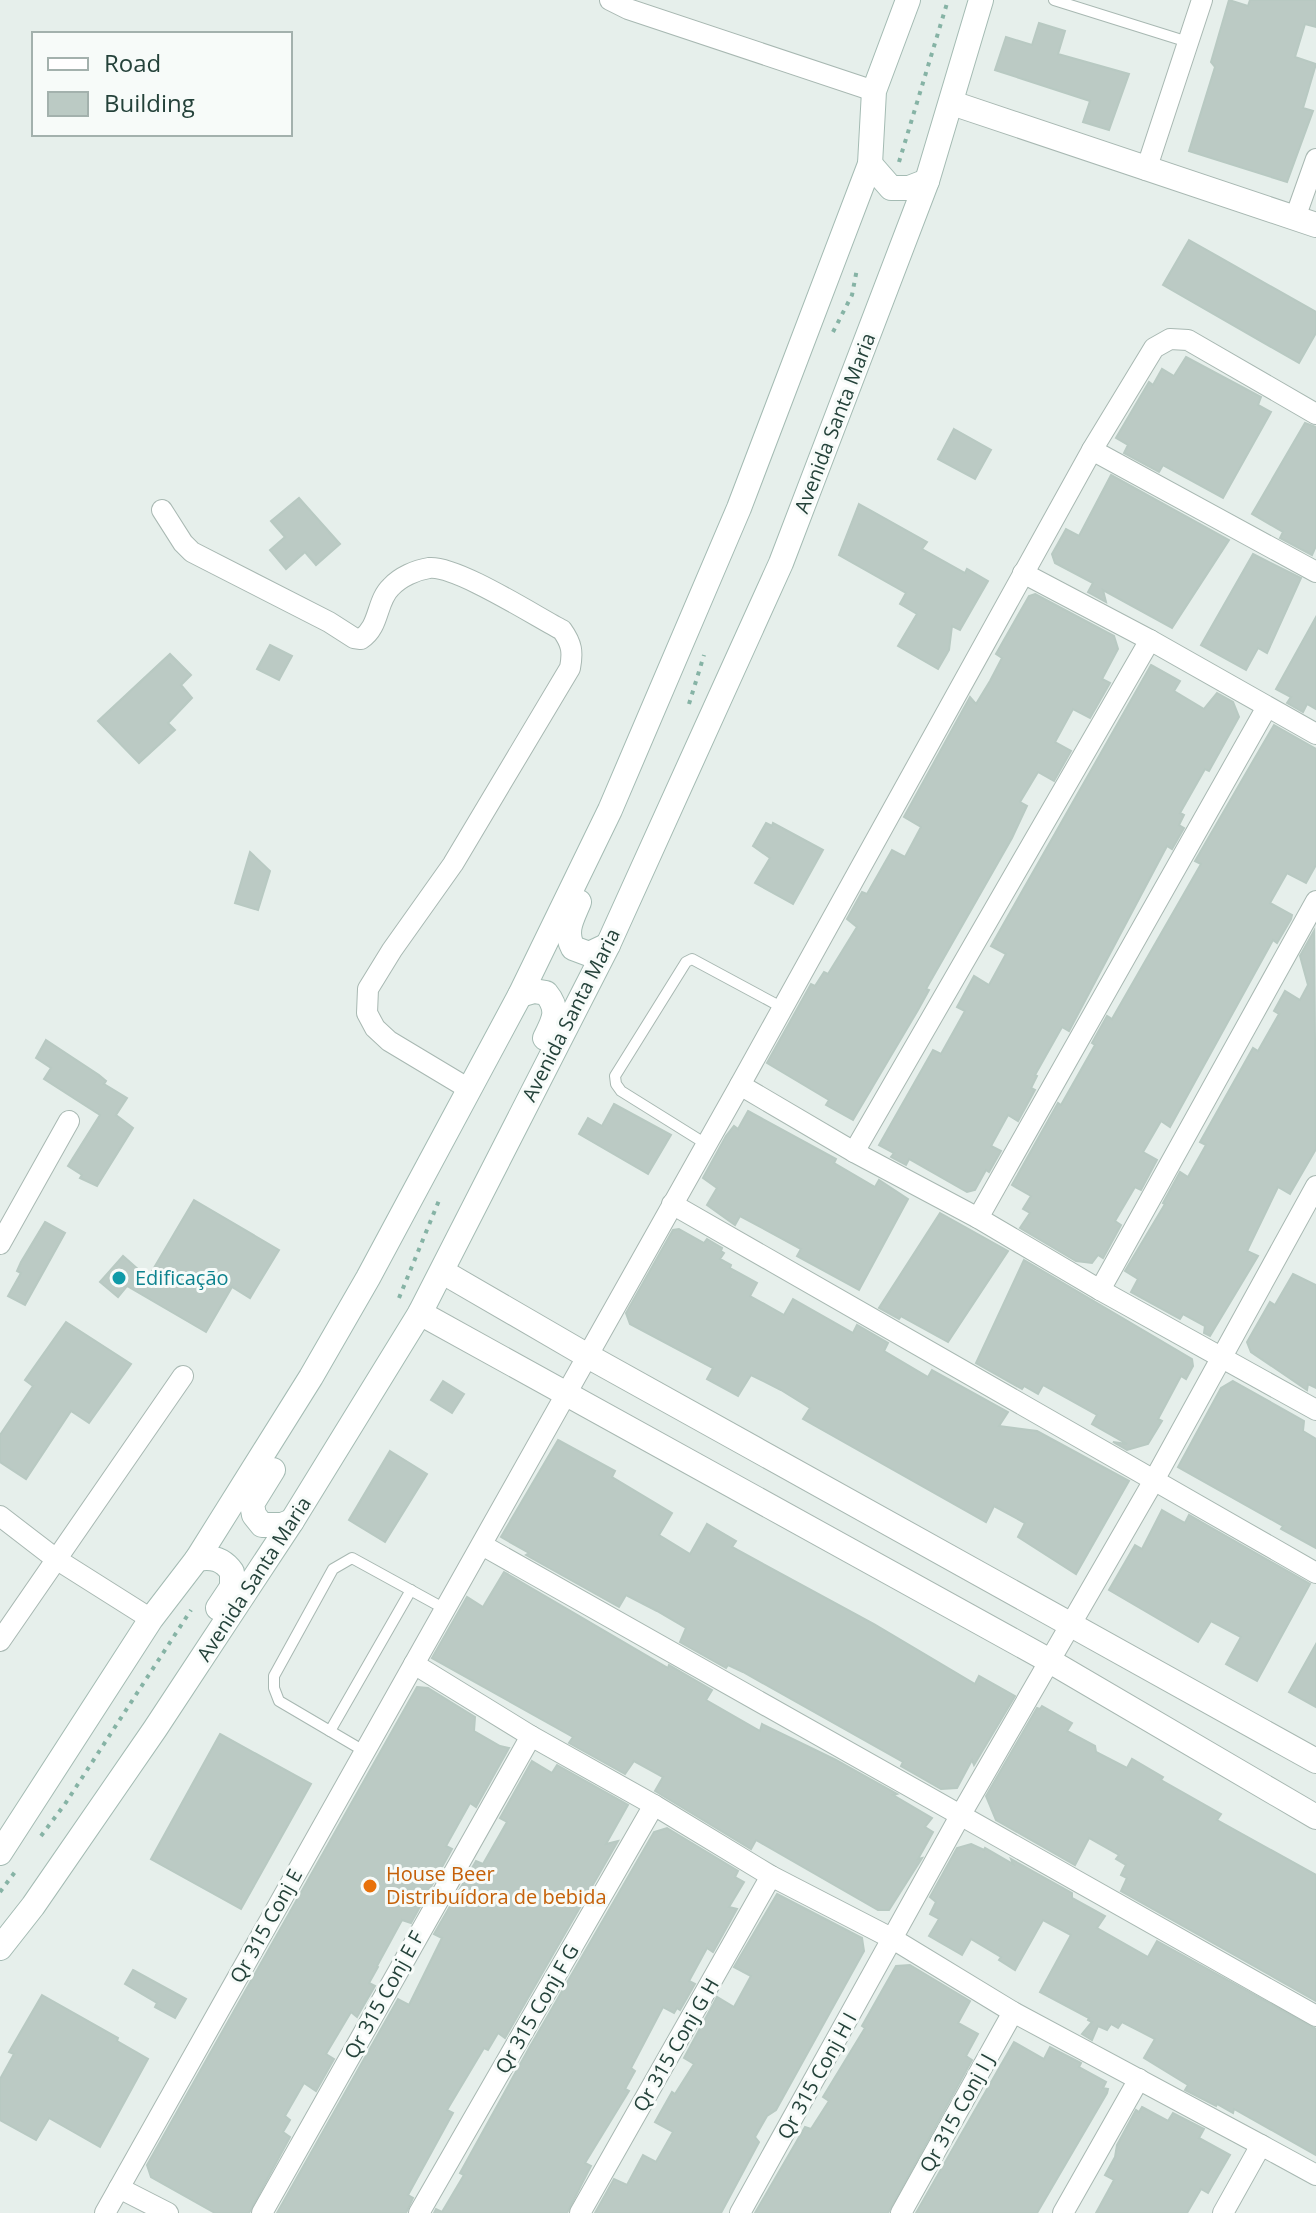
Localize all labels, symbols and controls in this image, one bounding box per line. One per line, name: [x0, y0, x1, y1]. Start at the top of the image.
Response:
legend: [32, 32, 292, 136]
text: Road: [104, 46, 161, 79]
text: Building: [104, 86, 195, 119]
street label: Avenida Santa Maria: [788, 329, 881, 517]
street label: Avenida Santa Maria: [515, 924, 626, 1106]
place label: Edificação: [135, 1264, 229, 1291]
marker: Edificação: [110, 1269, 128, 1287]
street label: Avenida Santa Maria: [190, 1491, 317, 1666]
place label: House Beer Distribuídora de bebida: [386, 1860, 607, 1910]
street label: Qr 315 Conj E: [223, 1864, 308, 1988]
marker: House Beer Distribuídora de bebida: [361, 1877, 379, 1895]
street label: Qr 315 Conj E F: [337, 1926, 430, 2063]
street label: Qr 315 Conj F G: [488, 1939, 585, 2079]
street label: Qr 315 Conj G H: [626, 1973, 725, 2116]
street label: Qr 315 Conj H I: [771, 2008, 863, 2144]
street label: Qr 315 Conj I J: [913, 2049, 1000, 2177]

